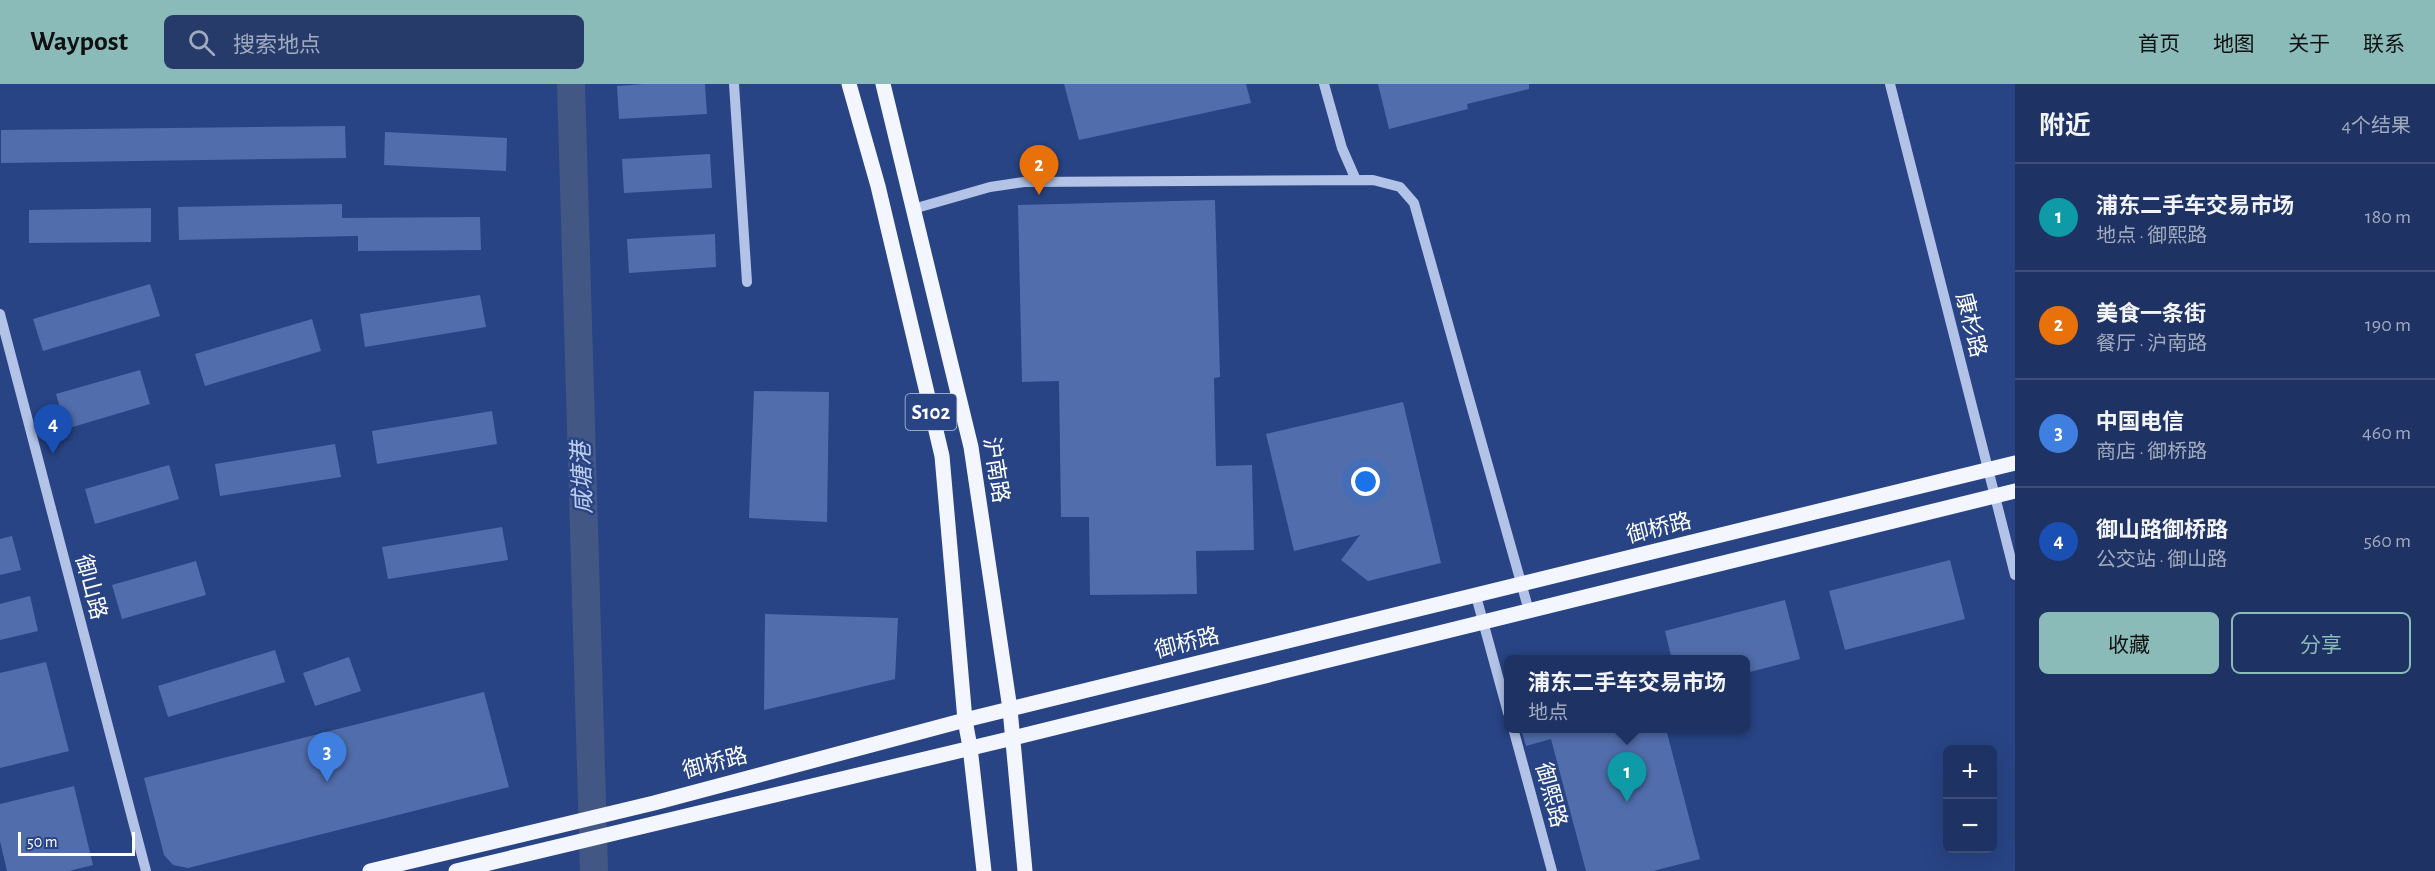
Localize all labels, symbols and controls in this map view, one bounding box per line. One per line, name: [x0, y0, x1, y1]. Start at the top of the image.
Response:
search box: [164, 15, 584, 69]
icon: search: [185, 26, 218, 59]
text: Waypost: [30, 28, 128, 56]
text: 搜索地点: [233, 34, 321, 56]
text: 首页: [2138, 34, 2180, 55]
text: 地图: [2213, 34, 2255, 55]
text: 关于: [2288, 34, 2330, 55]
text: 联系: [2363, 34, 2405, 55]
text: 附近: [2039, 113, 2091, 139]
text: 4个结果: [2341, 116, 2411, 136]
pin: 2: [1020, 146, 1058, 195]
text: 浦东二手车交易市场: [2096, 195, 2294, 217]
text: 1: [2055, 207, 2062, 227]
text: 180 m: [2365, 207, 2411, 227]
text: 地点 · 御熙路: [2096, 226, 2207, 246]
street label: 康杉路: [1952, 290, 1991, 360]
text: 美食一条街: [2096, 303, 2206, 325]
text: 2: [2054, 315, 2063, 335]
text: 190 m: [2365, 315, 2411, 335]
text: 餐厅 · 沪南路: [2096, 334, 2207, 354]
road number: S102: [906, 394, 956, 430]
pin: 4: [34, 404, 72, 454]
text: 中国电信: [2096, 411, 2184, 433]
text: 3: [2054, 423, 2063, 443]
text: 460 m: [2362, 423, 2411, 443]
street label: 沪南路: [980, 436, 1013, 504]
water label: 咸塘港: [568, 439, 596, 514]
text: 商店 · 御桥路: [2096, 442, 2207, 462]
your location: [1351, 467, 1380, 496]
street label: 御桥路: [1624, 508, 1694, 547]
text: 御山路御桥路: [2096, 519, 2228, 541]
text: 4: [2053, 531, 2064, 551]
text: 560 m: [2363, 531, 2411, 551]
text: 公交站 · 御山路: [2096, 550, 2227, 570]
street label: 御山路: [72, 552, 111, 622]
button: 收藏: [2039, 612, 2219, 674]
button: 分享: [2231, 612, 2411, 674]
street label: 御桥路: [1152, 623, 1222, 662]
popup: [1504, 655, 1750, 733]
text: 浦东二手车交易市场: [1528, 672, 1726, 694]
text: 地点: [1528, 703, 1568, 723]
pin: 3: [308, 732, 346, 782]
street label: 御桥路: [680, 743, 750, 782]
map controls: [1943, 745, 1997, 853]
button: +: [1943, 745, 1997, 799]
pin: 1: [1608, 752, 1646, 802]
street label: 御熙路: [1532, 760, 1571, 830]
button: −: [1943, 799, 1997, 853]
scale bar: [18, 829, 135, 856]
text: 50 m: [27, 834, 58, 850]

